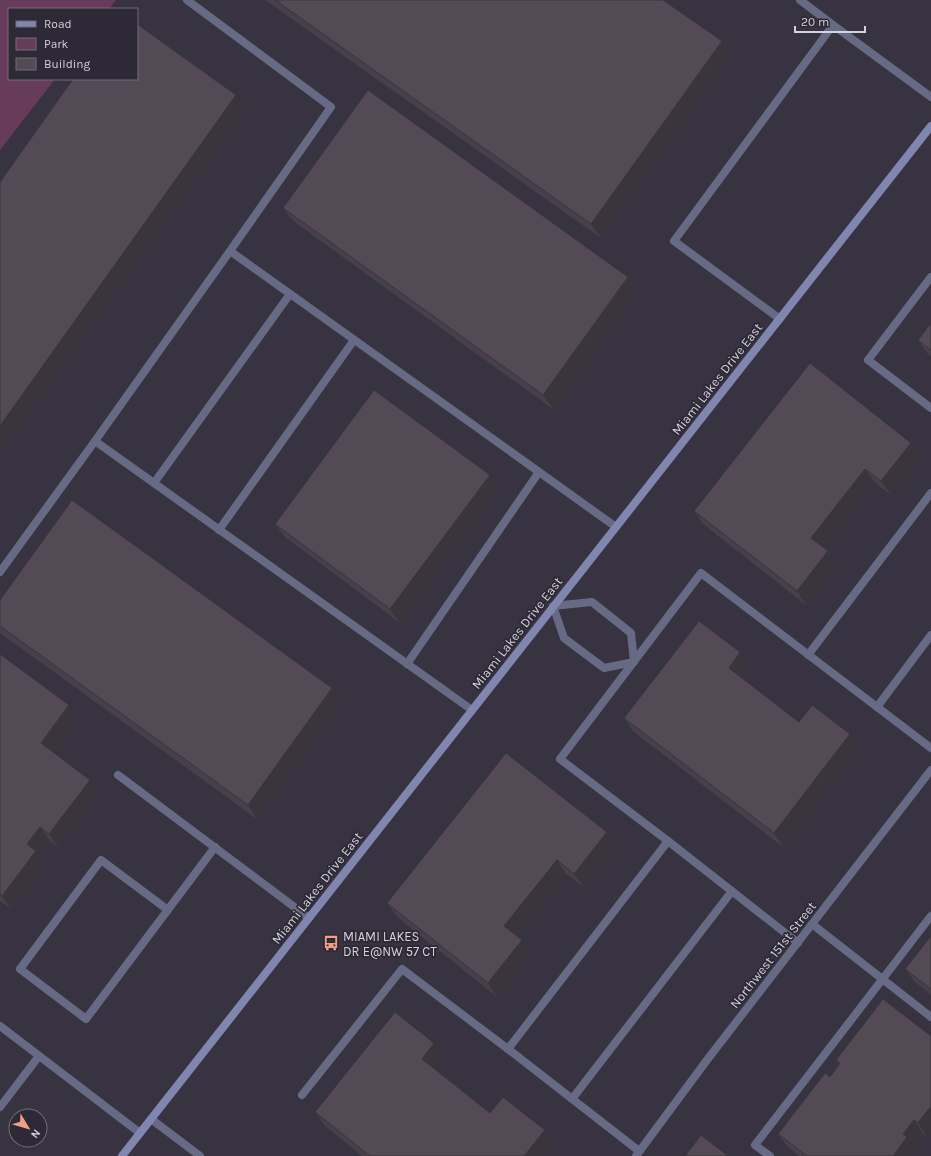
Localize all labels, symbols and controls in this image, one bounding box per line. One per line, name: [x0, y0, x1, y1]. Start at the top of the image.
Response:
legend: [8, 8, 138, 80]
scale bar: [795, 8, 865, 34]
text: 20 m: [801, 15, 829, 29]
text: Road: [44, 17, 72, 31]
text: Park: [44, 37, 69, 51]
text: Building: [44, 57, 91, 71]
street label: Miami Lakes Drive East: [669, 320, 765, 438]
street label: Miami Lakes Drive East: [469, 574, 565, 692]
street label: Miami Lakes Drive East: [269, 829, 365, 947]
street label: Northwest 151st Street: [727, 899, 819, 1011]
place label: MIAMI LAKES DR E@NW 57 CT: [343, 929, 437, 959]
bus stop icon: MIAMI LAKES DR E@NW 57 CT: [322, 934, 340, 952]
north arrow: [8, 1108, 48, 1148]
text: N: [28, 1127, 43, 1141]

